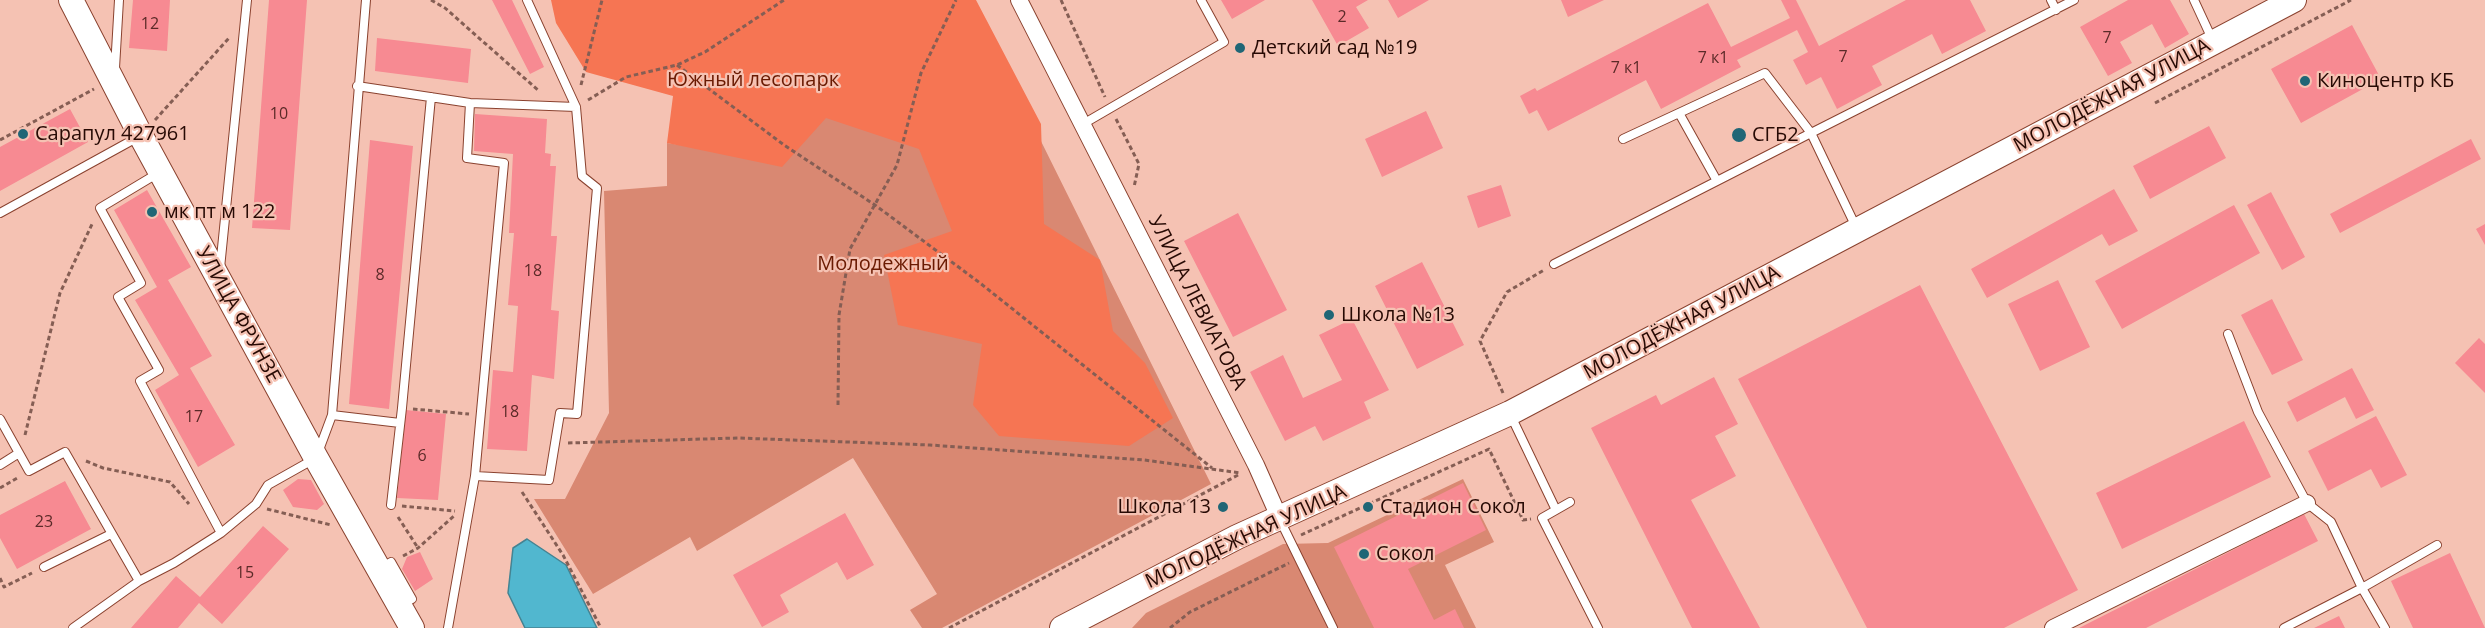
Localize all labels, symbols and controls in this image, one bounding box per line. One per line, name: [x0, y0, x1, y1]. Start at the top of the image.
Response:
house number: 2: [1337, 7, 1347, 27]
house number: 12: [141, 14, 159, 34]
house number: 7: [2102, 28, 2112, 48]
street label: МОЛОДЁЖНАЯ УЛИЦА: [2010, 34, 2214, 158]
place label: Детский сад №19: [1252, 36, 1417, 60]
marker: Детский сад №19: [1233, 41, 1247, 55]
house number: 7: [1838, 47, 1848, 67]
house number: 7 к1: [1698, 48, 1728, 68]
house number: 7 к1: [1611, 58, 1641, 78]
park label: Южный лесопарк: [667, 68, 839, 92]
place label: Киноцентр КБ: [2317, 69, 2454, 93]
marker: Киноцентр КБ: [2298, 74, 2312, 88]
house number: 10: [270, 104, 288, 124]
place label: Сарапул 427961: [35, 122, 190, 146]
place label: СГБ2: [1752, 123, 1799, 147]
marker: СГБ2: [1730, 126, 1748, 144]
marker: Сарапул 427961: [16, 127, 30, 141]
place label: мк пт м 122: [164, 200, 275, 224]
marker: мк пт м 122: [145, 205, 159, 219]
street label: УЛИЦА ЛЕВИАТОВА: [1143, 212, 1251, 394]
street label: УЛИЦА ФРУНЗЕ: [191, 243, 285, 387]
park label: Молодежный: [817, 252, 949, 276]
house number: 18: [524, 261, 542, 281]
street label: МОЛОДЁЖНАЯ УЛИЦА: [1580, 261, 1784, 385]
house number: 8: [375, 265, 385, 285]
place label: Школа №13: [1341, 303, 1455, 327]
marker: Школа №13: [1322, 308, 1336, 322]
house number: 18: [501, 402, 519, 422]
house number: 17: [185, 407, 203, 427]
house number: 6: [417, 446, 427, 466]
street label: МОЛОДЁЖНАЯ УЛИЦА: [1142, 480, 1350, 594]
place label: Школа 13: [1117, 495, 1211, 519]
place label: Стадион Сокол: [1380, 495, 1526, 519]
marker: Школа 13: [1216, 500, 1230, 514]
marker: Стадион Сокол: [1361, 500, 1375, 514]
house number: 23: [35, 512, 53, 532]
place label: Сокол: [1376, 542, 1434, 566]
marker: Сокол: [1357, 547, 1371, 561]
house number: 15: [236, 563, 254, 583]

